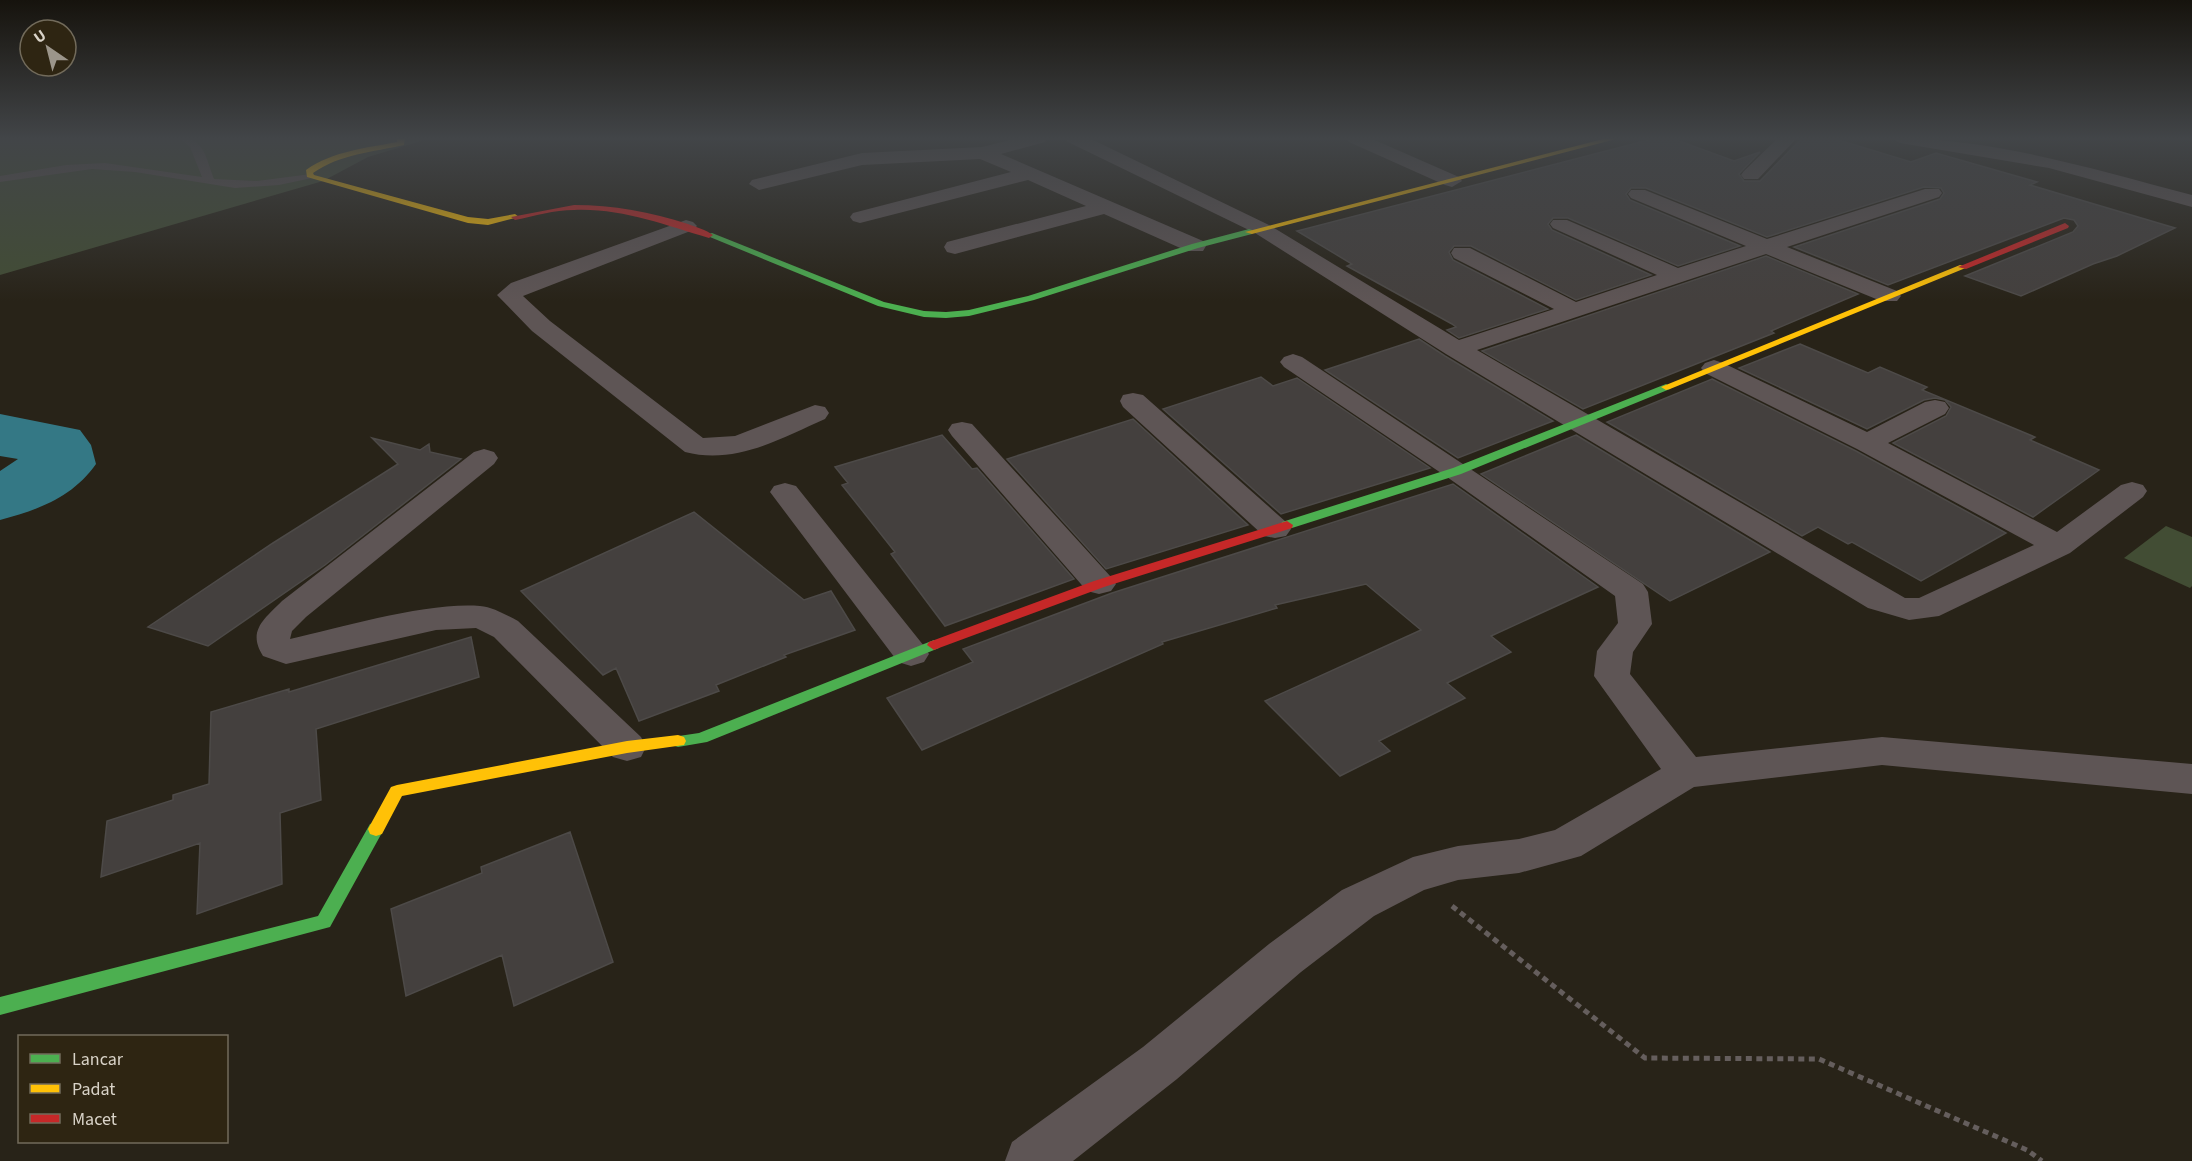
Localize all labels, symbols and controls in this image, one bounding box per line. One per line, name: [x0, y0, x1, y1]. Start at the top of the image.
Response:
north arrow: [18, 18, 78, 78]
text: U: [29, 24, 51, 49]
legend: [18, 1035, 228, 1143]
text: Lancar: [72, 1047, 124, 1072]
text: Padat: [72, 1077, 115, 1102]
text: Macet: [72, 1107, 117, 1132]

